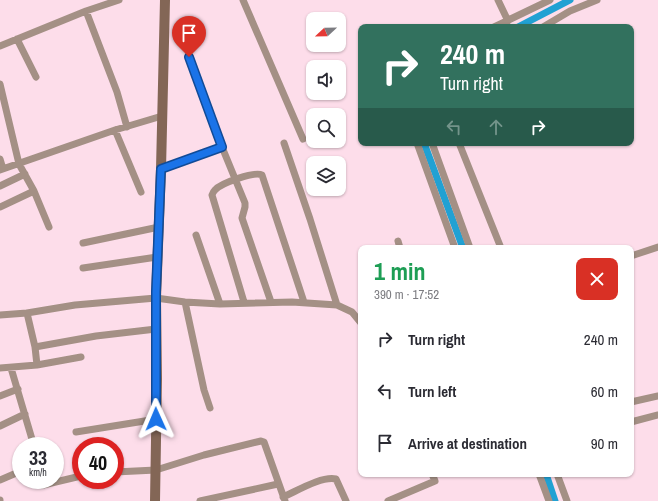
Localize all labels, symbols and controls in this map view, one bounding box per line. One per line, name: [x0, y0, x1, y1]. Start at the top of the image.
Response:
north arrow: [306, 12, 346, 52]
map controls: [306, 12, 346, 196]
pin: [172, 16, 206, 57]
icon: arrive: [178, 22, 200, 44]
text: 240 m: [440, 35, 505, 73]
icon: right: [374, 40, 426, 92]
button: sound: [306, 60, 346, 100]
text: Turn right: [440, 71, 503, 96]
button: search: [306, 108, 346, 148]
icon: left: [443, 116, 465, 138]
icon: ahead: [485, 116, 507, 138]
icon: right: [527, 116, 549, 138]
button: layers: [306, 156, 346, 196]
text: 1 min: [374, 255, 425, 287]
button: close: [576, 258, 618, 300]
text: 390 m · 17:52: [374, 286, 439, 303]
icon: right: [374, 328, 396, 350]
text: Turn right: [408, 329, 465, 350]
text: 240 m: [584, 329, 618, 350]
icon: left: [374, 380, 396, 402]
text: Turn left: [408, 381, 456, 402]
text: 60 m: [591, 381, 618, 402]
position arrow: [135, 398, 177, 440]
icon: arrive: [374, 432, 396, 454]
text: Arrive at destination: [408, 433, 527, 454]
text: 90 m: [591, 433, 618, 454]
speed limit sign: 40: [72, 437, 124, 489]
text: 33: [29, 444, 47, 471]
text: km/h: [29, 466, 47, 479]

